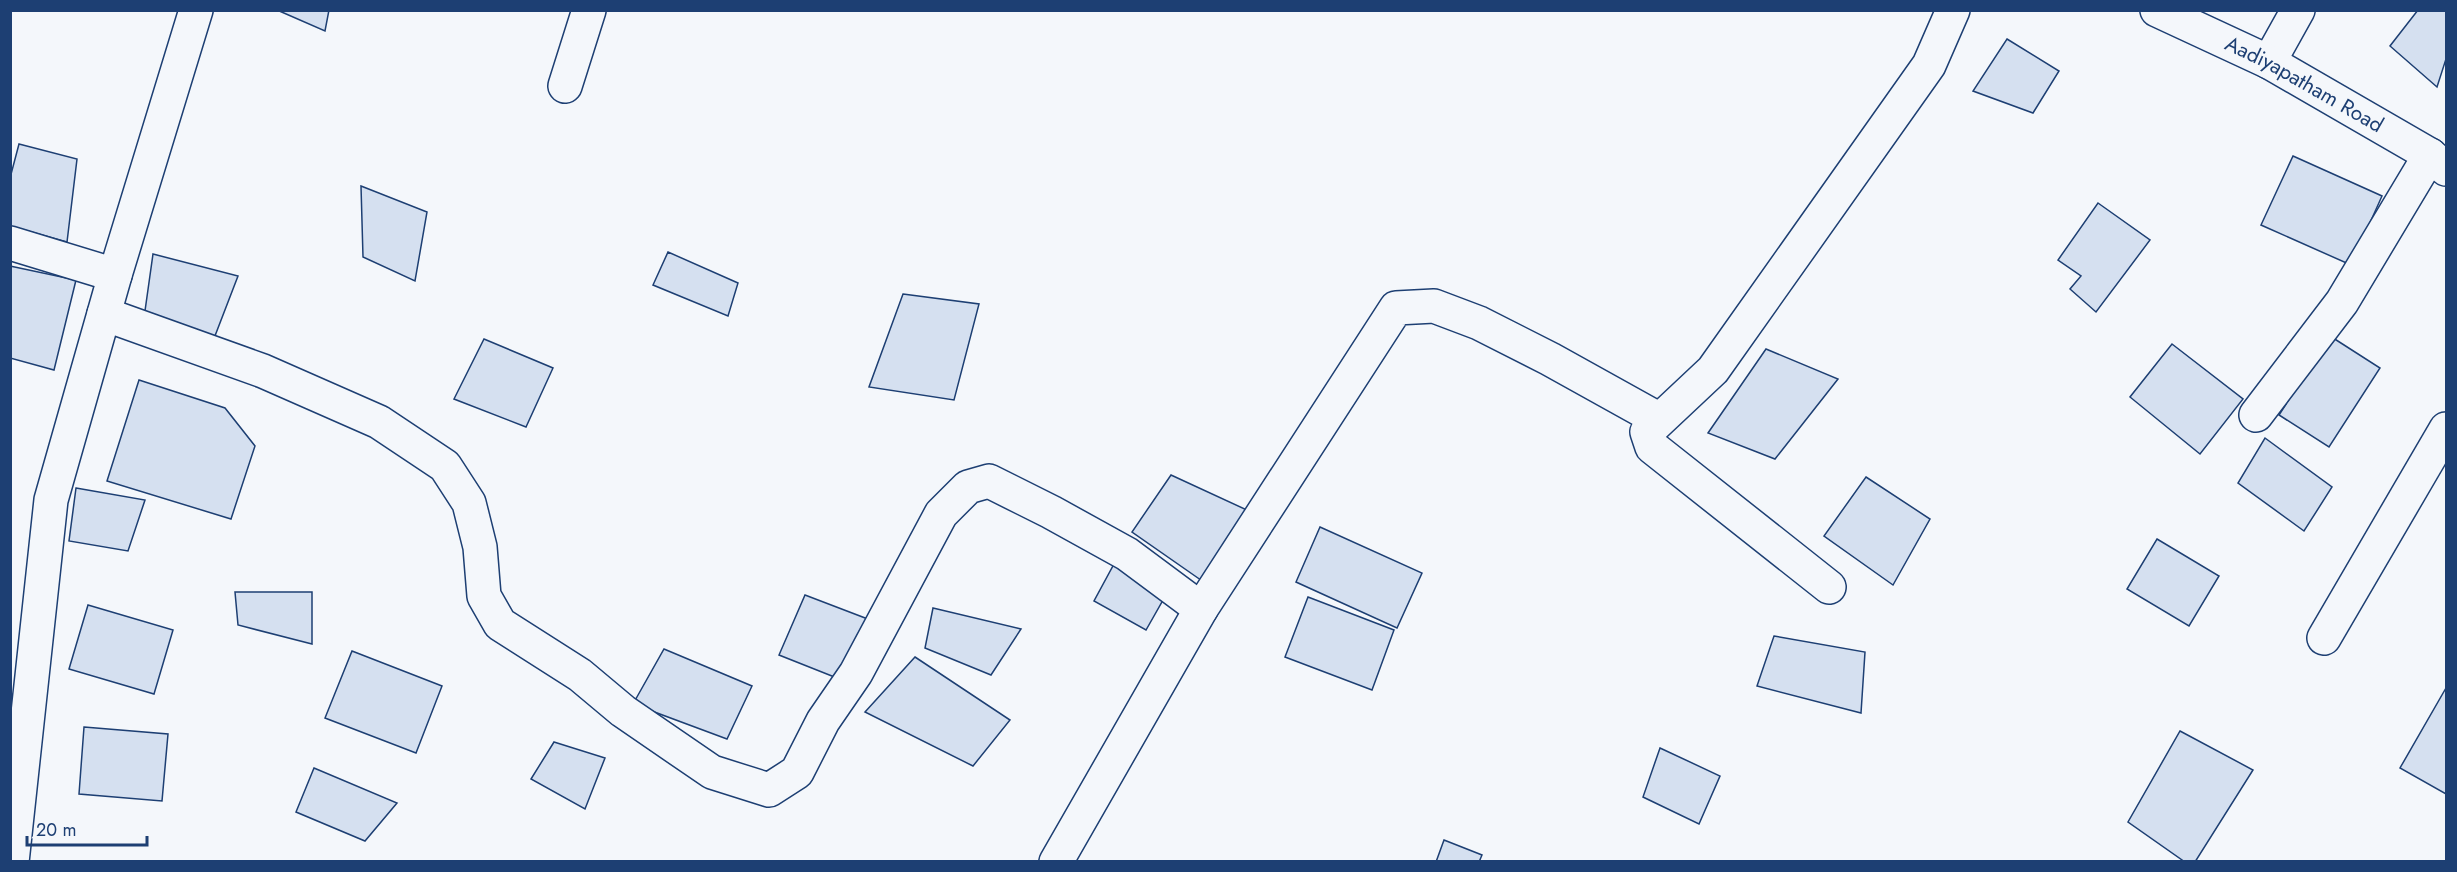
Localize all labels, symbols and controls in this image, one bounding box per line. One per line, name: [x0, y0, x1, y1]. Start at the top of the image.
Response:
street label: Aadiyapatham Road: [2220, 29, 2389, 140]
scale bar: [27, 809, 147, 847]
text: 20 m: [36, 817, 76, 843]

